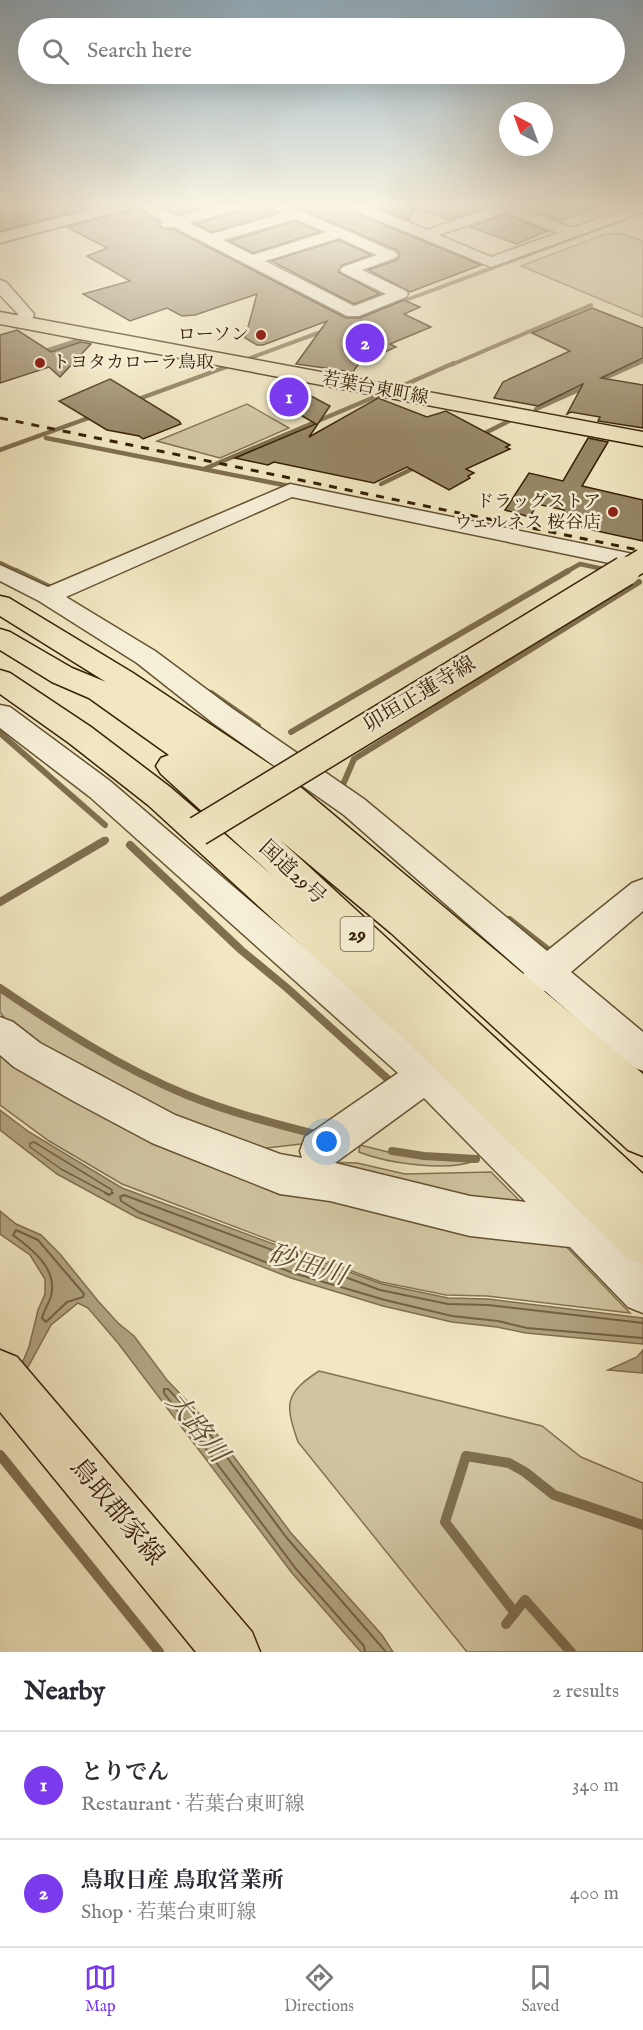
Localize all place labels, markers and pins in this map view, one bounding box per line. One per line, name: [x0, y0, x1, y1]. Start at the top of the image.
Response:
pin: 2: [346, 320, 385, 366]
place label: ローソン: [178, 324, 249, 347]
marker: ローソン: [254, 328, 268, 342]
place label: トヨタカローラ鳥取: [52, 352, 214, 375]
marker: トヨタカローラ鳥取: [33, 356, 47, 370]
pin: 1: [270, 374, 308, 420]
place label: ドラッグストア ウェルネス 桜谷店: [454, 491, 601, 535]
marker: ドラッグストア ウェルネス 桜谷店: [606, 505, 620, 519]

